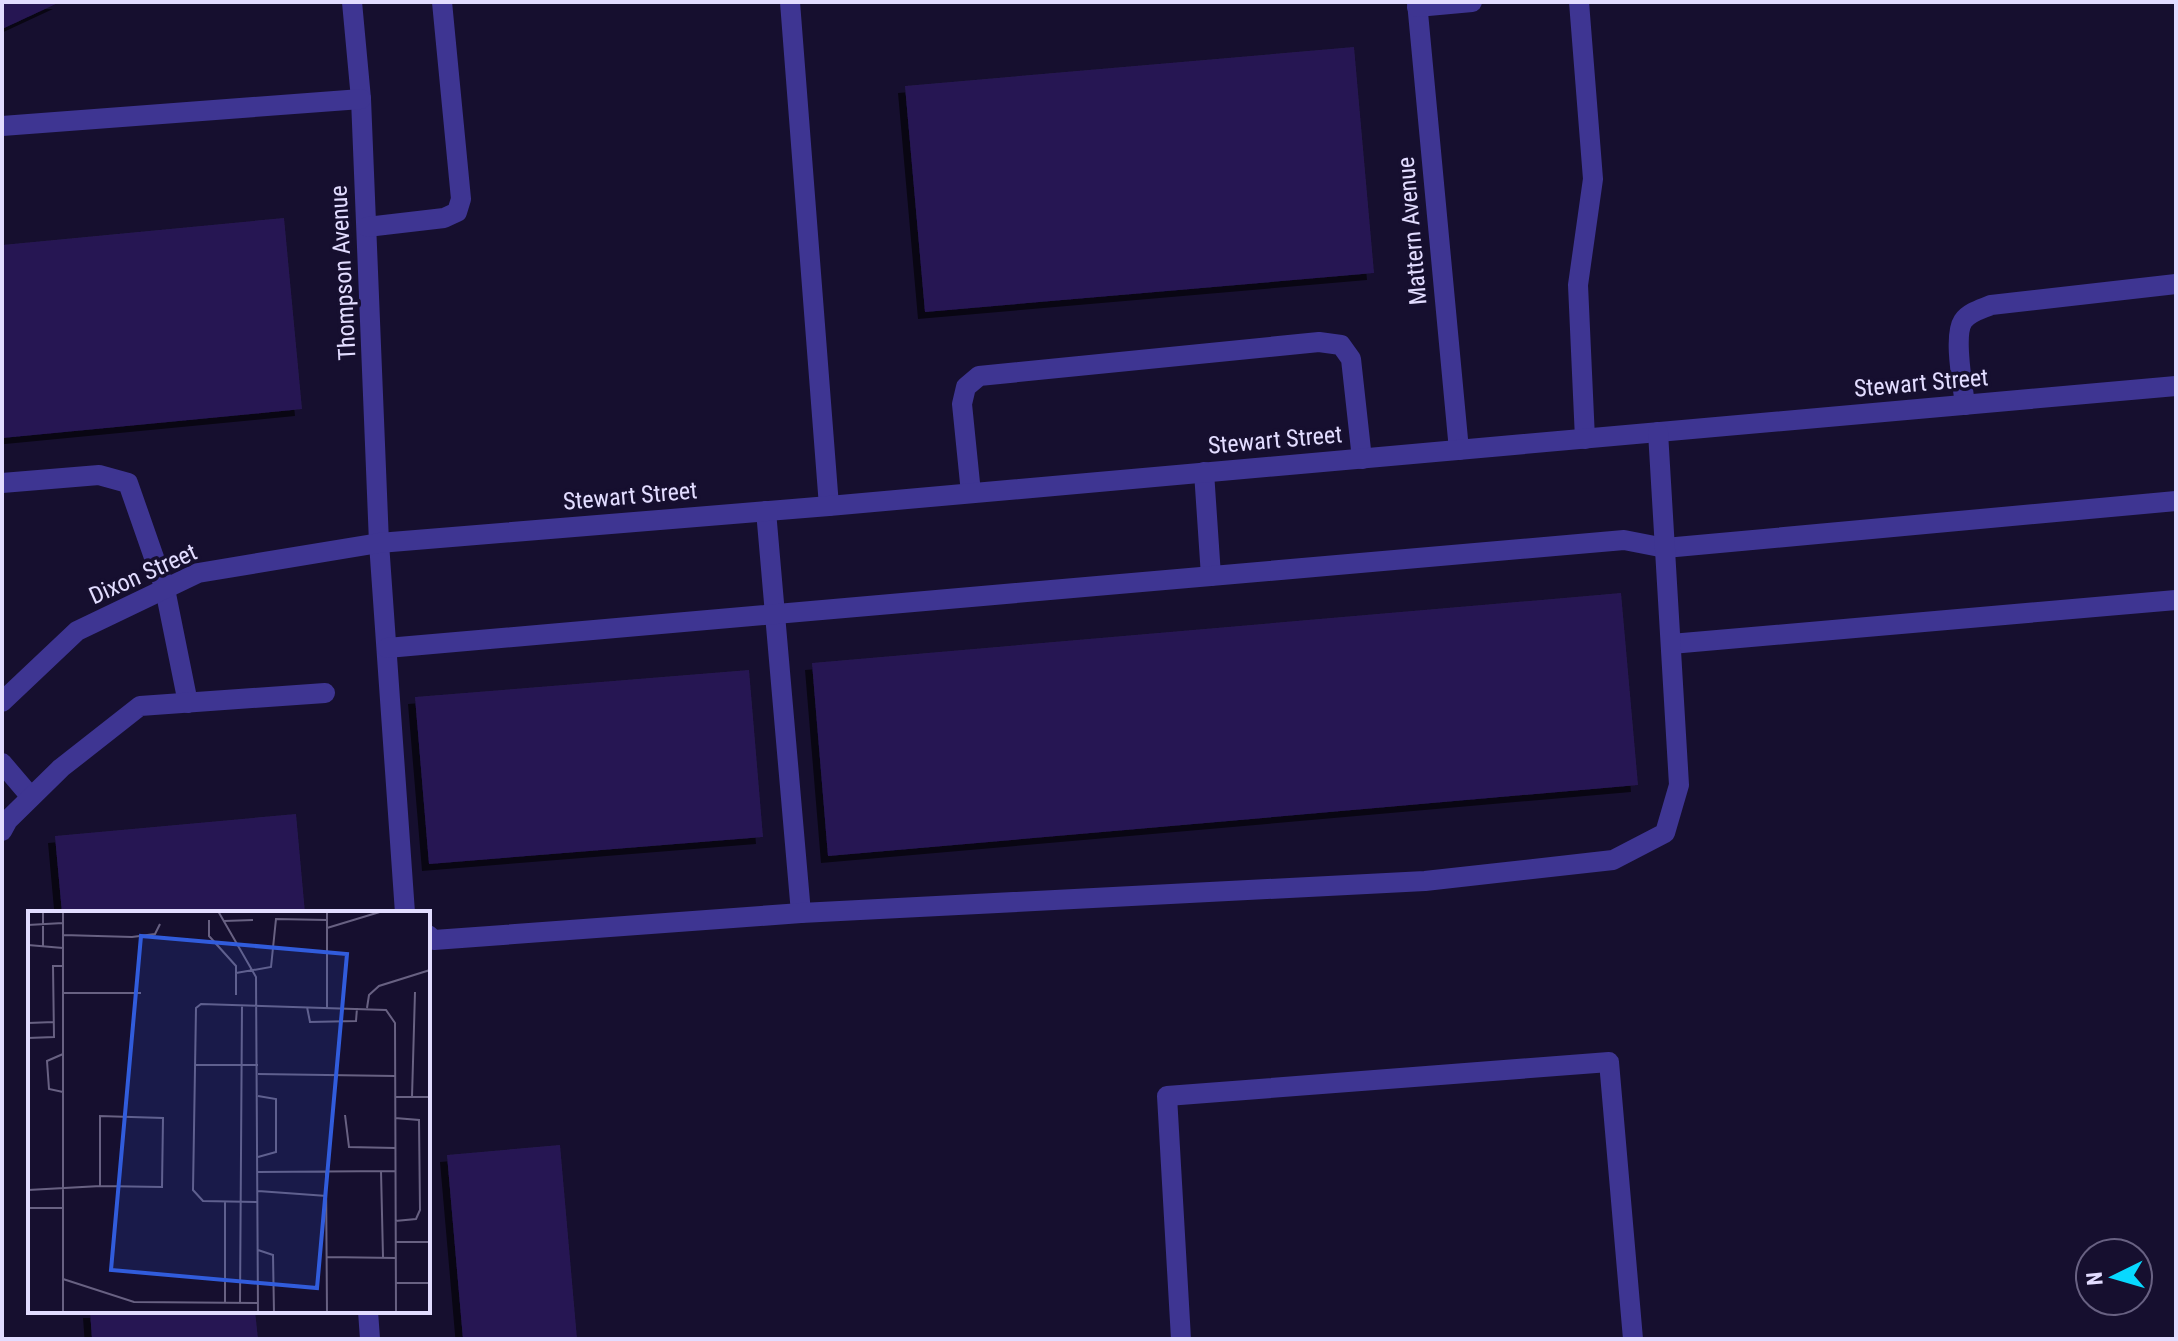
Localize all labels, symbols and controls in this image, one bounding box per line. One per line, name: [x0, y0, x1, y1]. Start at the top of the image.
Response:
street label: Mattern Avenue: [1392, 156, 1432, 306]
street label: Thompson Avenue: [324, 185, 362, 361]
street label: Stewart Street: [1853, 363, 1989, 403]
street label: Stewart Street: [1207, 420, 1343, 460]
street label: Stewart Street: [562, 476, 698, 516]
street label: Dixon Street: [85, 538, 201, 610]
inset map: [28, 911, 430, 1313]
north arrow: [2074, 1237, 2154, 1317]
text: N: [2082, 1271, 2108, 1287]

